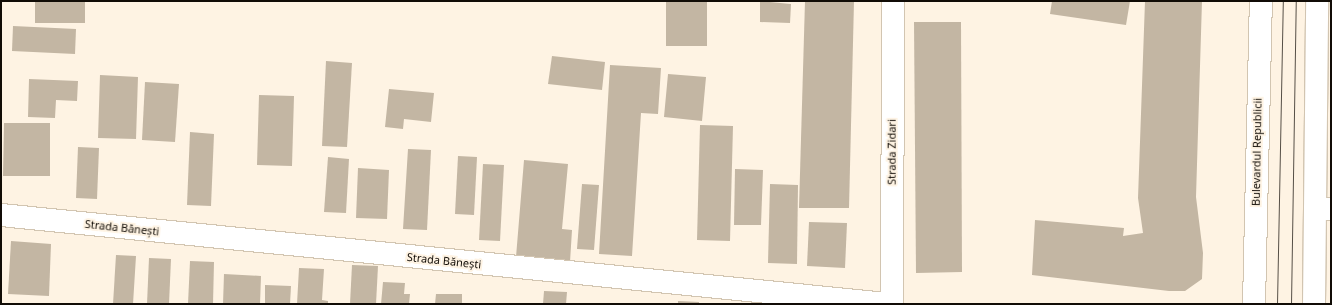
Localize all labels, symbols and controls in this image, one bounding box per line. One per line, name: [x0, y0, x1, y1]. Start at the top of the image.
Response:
street label: Bulevardul Republicii: [1249, 98, 1265, 206]
street label: Strada Zidari: [885, 119, 899, 185]
street label: Strada Bănești: [84, 218, 160, 238]
street label: Strada Bănești: [406, 251, 482, 271]

